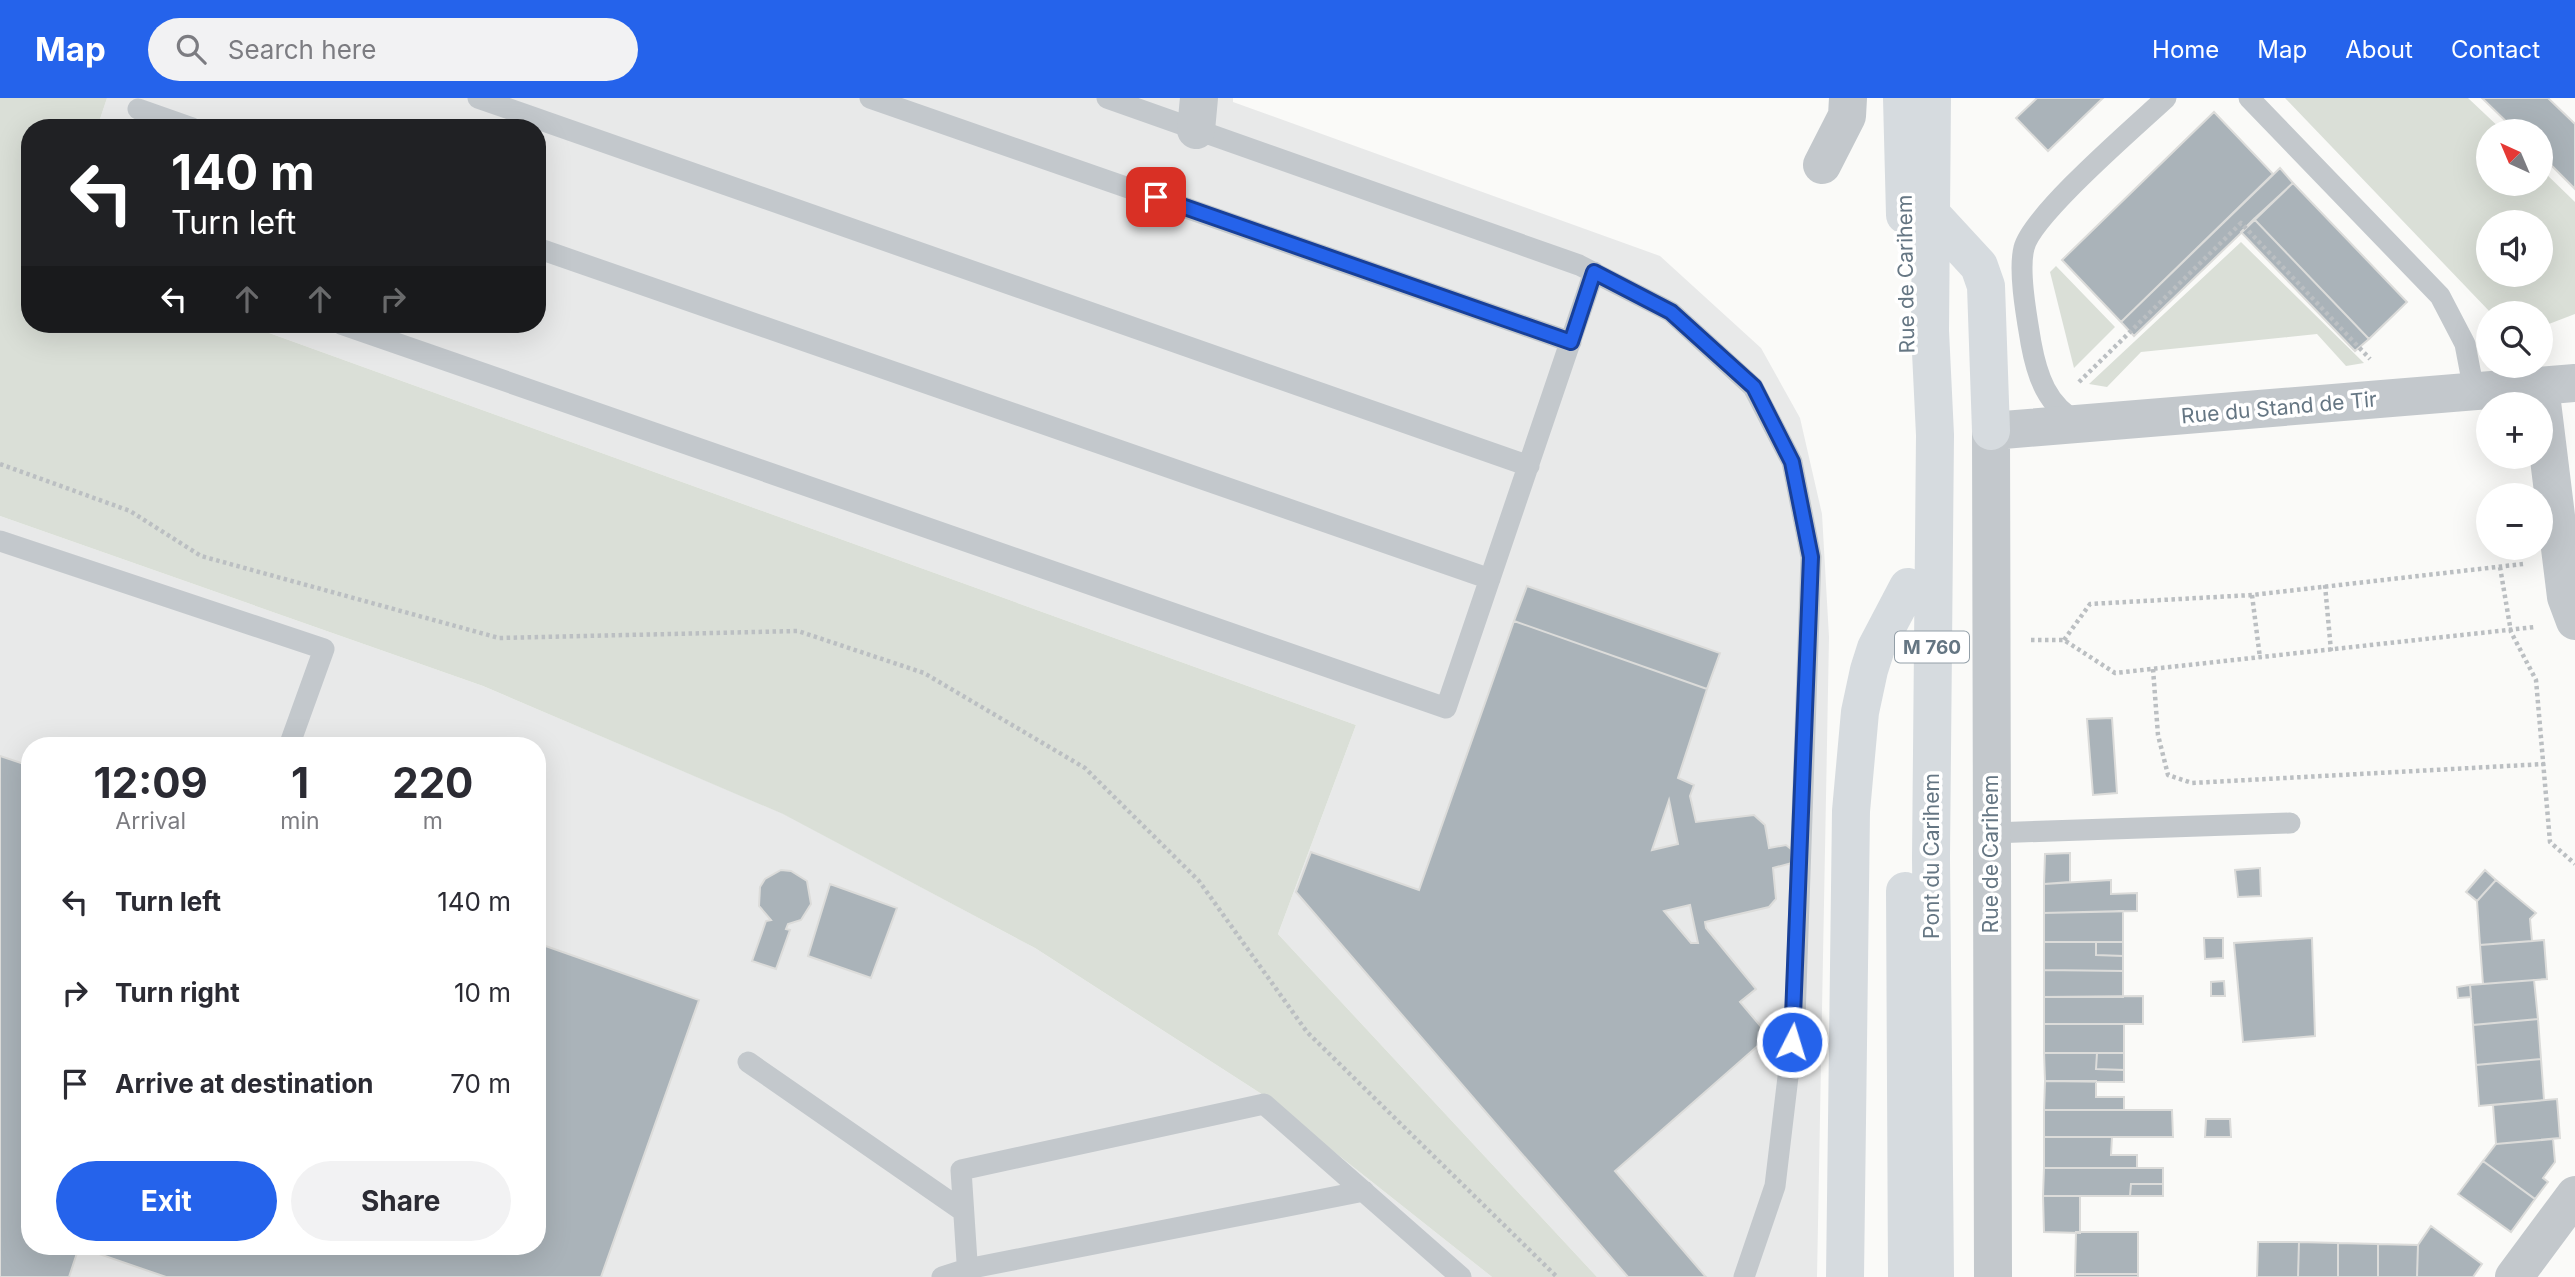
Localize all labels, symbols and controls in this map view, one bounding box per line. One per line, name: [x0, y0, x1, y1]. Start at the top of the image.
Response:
search box: [148, 18, 638, 81]
text: Map: [35, 29, 106, 69]
icon: search: [172, 30, 210, 68]
text: Search here: [228, 34, 376, 65]
text: Home: [2152, 35, 2219, 64]
text: Map: [2257, 35, 2307, 64]
text: About: [2345, 35, 2413, 64]
text: Contact: [2451, 35, 2540, 64]
north arrow: [2476, 119, 2553, 196]
map controls: [2476, 119, 2553, 560]
text: 140 m: [171, 143, 315, 202]
icon: left: [56, 147, 147, 238]
pin: [1126, 167, 1186, 227]
icon: arrive: [1137, 178, 1175, 216]
street label: Rue de Carihem: [1892, 194, 1919, 354]
text: Turn left: [171, 203, 296, 242]
button: sound: [2476, 210, 2553, 287]
icon: left: [155, 280, 193, 318]
icon: ahead: [228, 280, 266, 318]
icon: ahead: [301, 280, 339, 318]
icon: right: [374, 280, 412, 318]
button: search: [2476, 301, 2553, 378]
street label: Rue du Stand de Tir: [2180, 386, 2378, 429]
button: +: [2476, 392, 2553, 469]
button: −: [2476, 483, 2553, 560]
road number: M 760: [1895, 632, 1969, 662]
text: 12:09: [94, 757, 208, 808]
text: 1: [291, 757, 309, 808]
text: 220: [392, 757, 473, 808]
street label: Pont du Carihem: [1919, 773, 1944, 939]
street label: Rue de Carihem: [1978, 775, 2003, 933]
text: Arrival: [115, 807, 186, 835]
text: min: [280, 807, 320, 835]
text: m: [423, 807, 443, 835]
icon: left: [56, 883, 94, 921]
text: Turn left: [115, 886, 221, 917]
text: 140 m: [437, 886, 511, 917]
icon: right: [56, 974, 94, 1012]
text: Turn right: [115, 977, 240, 1008]
text: 10 m: [454, 977, 511, 1008]
position arrow: [1755, 1005, 1829, 1079]
icon: arrive: [56, 1065, 94, 1103]
text: Arrive at destination: [115, 1068, 374, 1099]
text: 70 m: [450, 1068, 511, 1099]
button: Exit: [56, 1161, 277, 1241]
button: Share: [291, 1161, 511, 1241]

